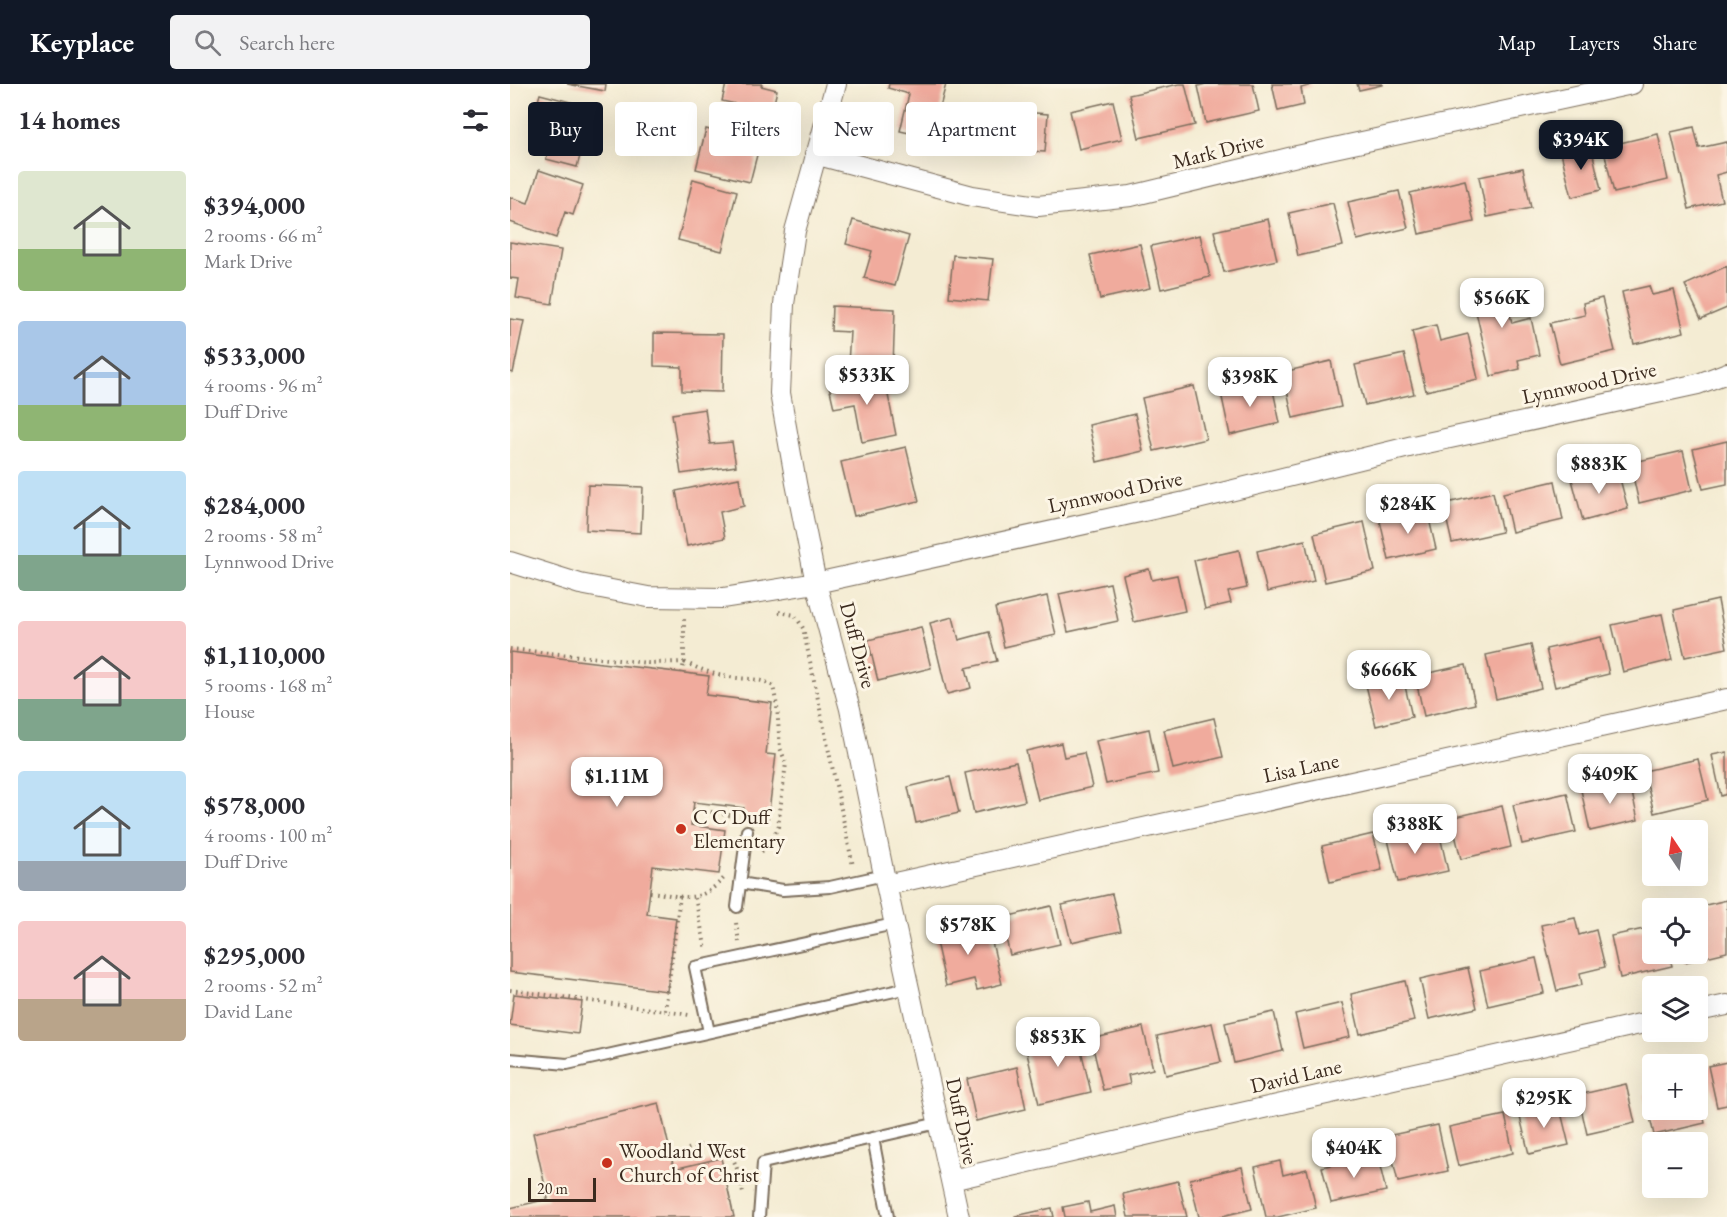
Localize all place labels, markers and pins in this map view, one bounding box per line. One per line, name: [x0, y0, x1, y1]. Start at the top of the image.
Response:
pin: $394K: [1539, 120, 1623, 171]
pin: $566K: [1460, 278, 1544, 329]
pin: $533K: [825, 355, 909, 406]
pin: $398K: [1208, 357, 1292, 408]
pin: $883K: [1557, 444, 1641, 495]
pin: $284K: [1366, 484, 1450, 535]
pin: $666K: [1347, 650, 1431, 701]
pin: $409K: [1568, 754, 1652, 805]
pin: $1.11M: [568, 757, 666, 808]
place label: C C Duff Elementary: [693, 803, 786, 854]
pin: $388K: [1373, 804, 1457, 855]
marker: C C Duff Elementary: [674, 822, 688, 836]
pin: $578K: [926, 905, 1010, 956]
pin: $853K: [1016, 1017, 1100, 1068]
pin: $295K: [1502, 1078, 1586, 1129]
pin: $404K: [1312, 1128, 1396, 1179]
place label: Woodland West Church of Christ: [619, 1137, 759, 1188]
marker: Woodland West Church of Christ: [600, 1156, 614, 1170]

